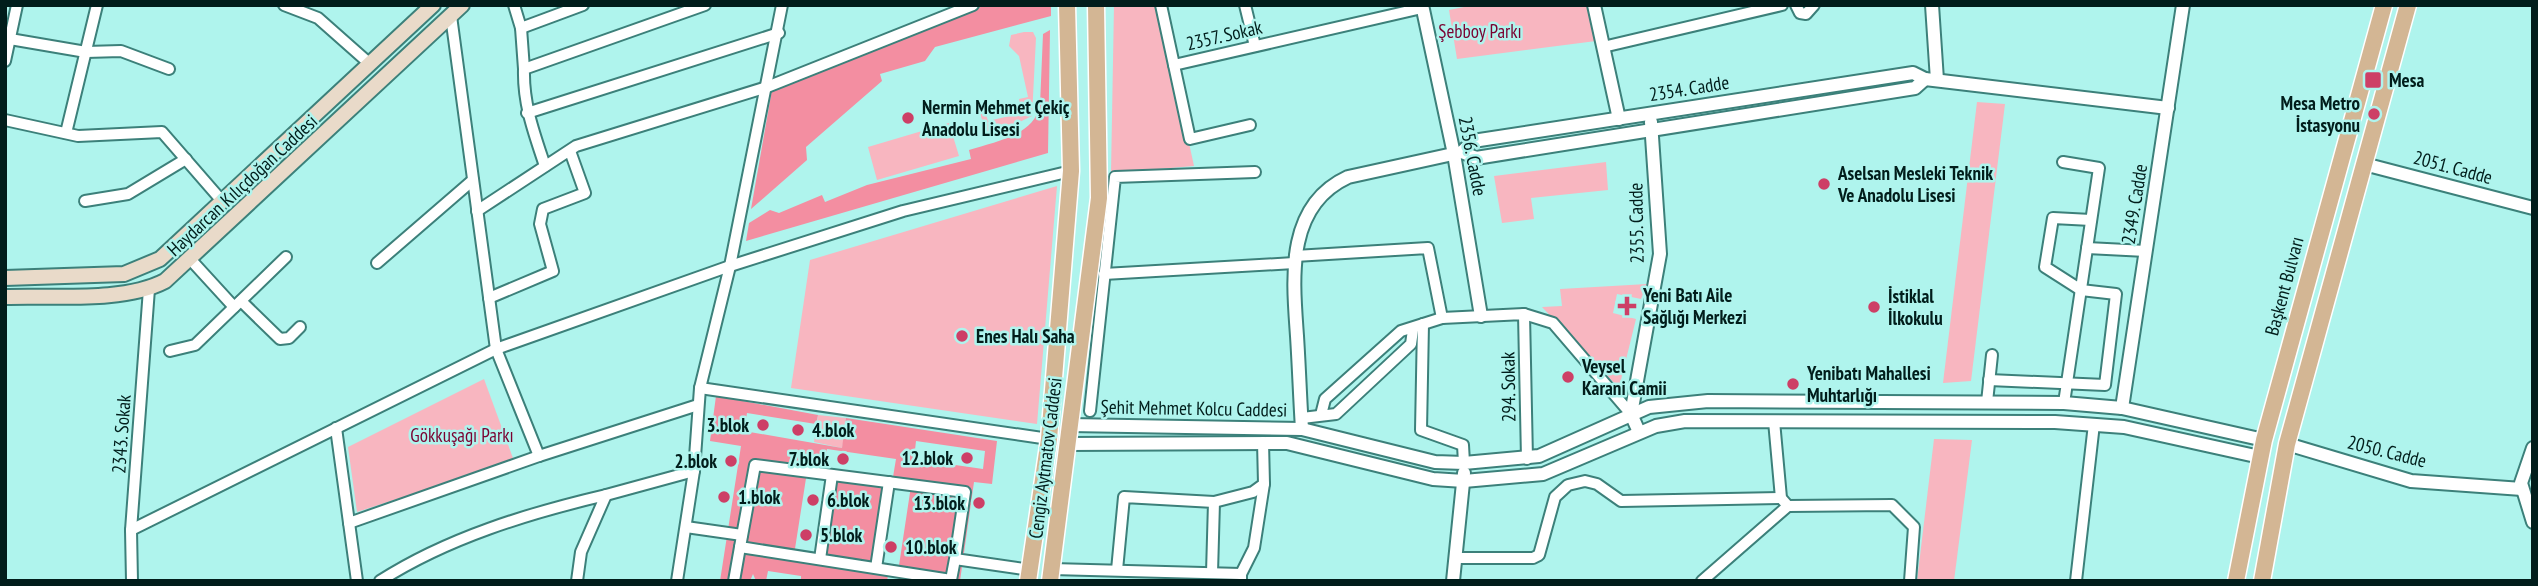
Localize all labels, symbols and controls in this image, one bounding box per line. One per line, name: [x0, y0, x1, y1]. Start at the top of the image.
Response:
street label: 2357. Sokak: [1184, 14, 1265, 55]
park label: Şebboy Parkı: [1438, 19, 1522, 43]
place label: Mesa: [2389, 68, 2424, 92]
street label: 2354. Cadde: [1647, 70, 1731, 106]
marker: Mesa: [2363, 70, 2383, 90]
place label: Mesa Metro İstasyonu: [2281, 91, 2360, 137]
place label: Nermin Mehmet Çekiç Anadolu Lisesi: [921, 95, 1070, 141]
marker: Mesa Metro İstasyonu: [2366, 106, 2382, 122]
street label: Haydarcan Kılıçdoğan Caddesi: [162, 109, 322, 261]
marker: Nermin Mehmet Çekiç Anadolu Lisesi: [900, 110, 916, 126]
street label: 2356. Cadde: [1454, 114, 1493, 198]
street label: 2051. Cadde: [2411, 145, 2495, 189]
place label: Aselsan Mesleki Teknik Ve Anadolu Lisesi: [1837, 161, 1993, 207]
street label: 2349. Cadde: [2116, 162, 2152, 246]
marker: Aselsan Mesleki Teknik Ve Anadolu Lisesi: [1816, 176, 1832, 192]
street label: 2355. Cadde: [1623, 182, 1649, 264]
street label: Başkent Bulvarı: [2259, 234, 2309, 338]
place label: Yeni Batı Aile Sağlığı Merkezi: [1642, 283, 1747, 329]
place label: İstiklal İlkokulu: [1888, 284, 1943, 330]
marker: Yeni Batı Aile Sağlığı Merkezi: [1617, 296, 1637, 316]
marker: İstiklal İlkokulu: [1866, 299, 1882, 315]
place label: Enes Halı Saha: [976, 324, 1075, 348]
marker: Enes Halı Saha: [954, 328, 970, 344]
street label: 294. Sokak: [1495, 351, 1521, 422]
place label: Veysel Karani Camii: [1581, 354, 1667, 400]
place label: Yenibatı Mahallesi Muhtarlığı: [1806, 361, 1931, 407]
marker: Veysel Karani Camii: [1560, 369, 1576, 385]
street label: Cengiz Aytmatov Caddesi: [1023, 376, 1067, 540]
marker: Yenibatı Mahallesi Muhtarlığı: [1785, 376, 1801, 392]
street label: 2343. Sokak: [106, 393, 136, 474]
street label: Şehit Mehmet Kolcu Caddesi: [1100, 394, 1288, 422]
place label: 3.blok: [707, 413, 749, 437]
marker: 3.blok: [755, 417, 771, 433]
place label: 4.blok: [812, 418, 855, 442]
marker: 4.blok: [790, 422, 806, 438]
park label: Gökkuşağı Parkı: [410, 423, 514, 447]
street label: 2050. Cadde: [2345, 430, 2429, 472]
place label: 12.blok: [901, 446, 953, 470]
place label: 7.blok: [788, 447, 829, 471]
place label: 2.blok: [675, 449, 717, 473]
marker: 12.blok: [959, 450, 975, 466]
marker: 7.blok: [835, 451, 851, 467]
marker: 2.blok: [723, 453, 739, 469]
place label: 1.blok: [738, 485, 781, 509]
place label: 6.blok: [827, 488, 870, 512]
marker: 1.blok: [716, 489, 732, 505]
place label: 13.blok: [913, 491, 965, 515]
marker: 6.blok: [805, 492, 821, 508]
marker: 13.blok: [971, 495, 987, 511]
place label: 5.blok: [820, 523, 863, 547]
marker: 5.blok: [798, 527, 814, 543]
place label: 10.blok: [905, 535, 957, 559]
marker: 10.blok: [883, 539, 899, 555]

